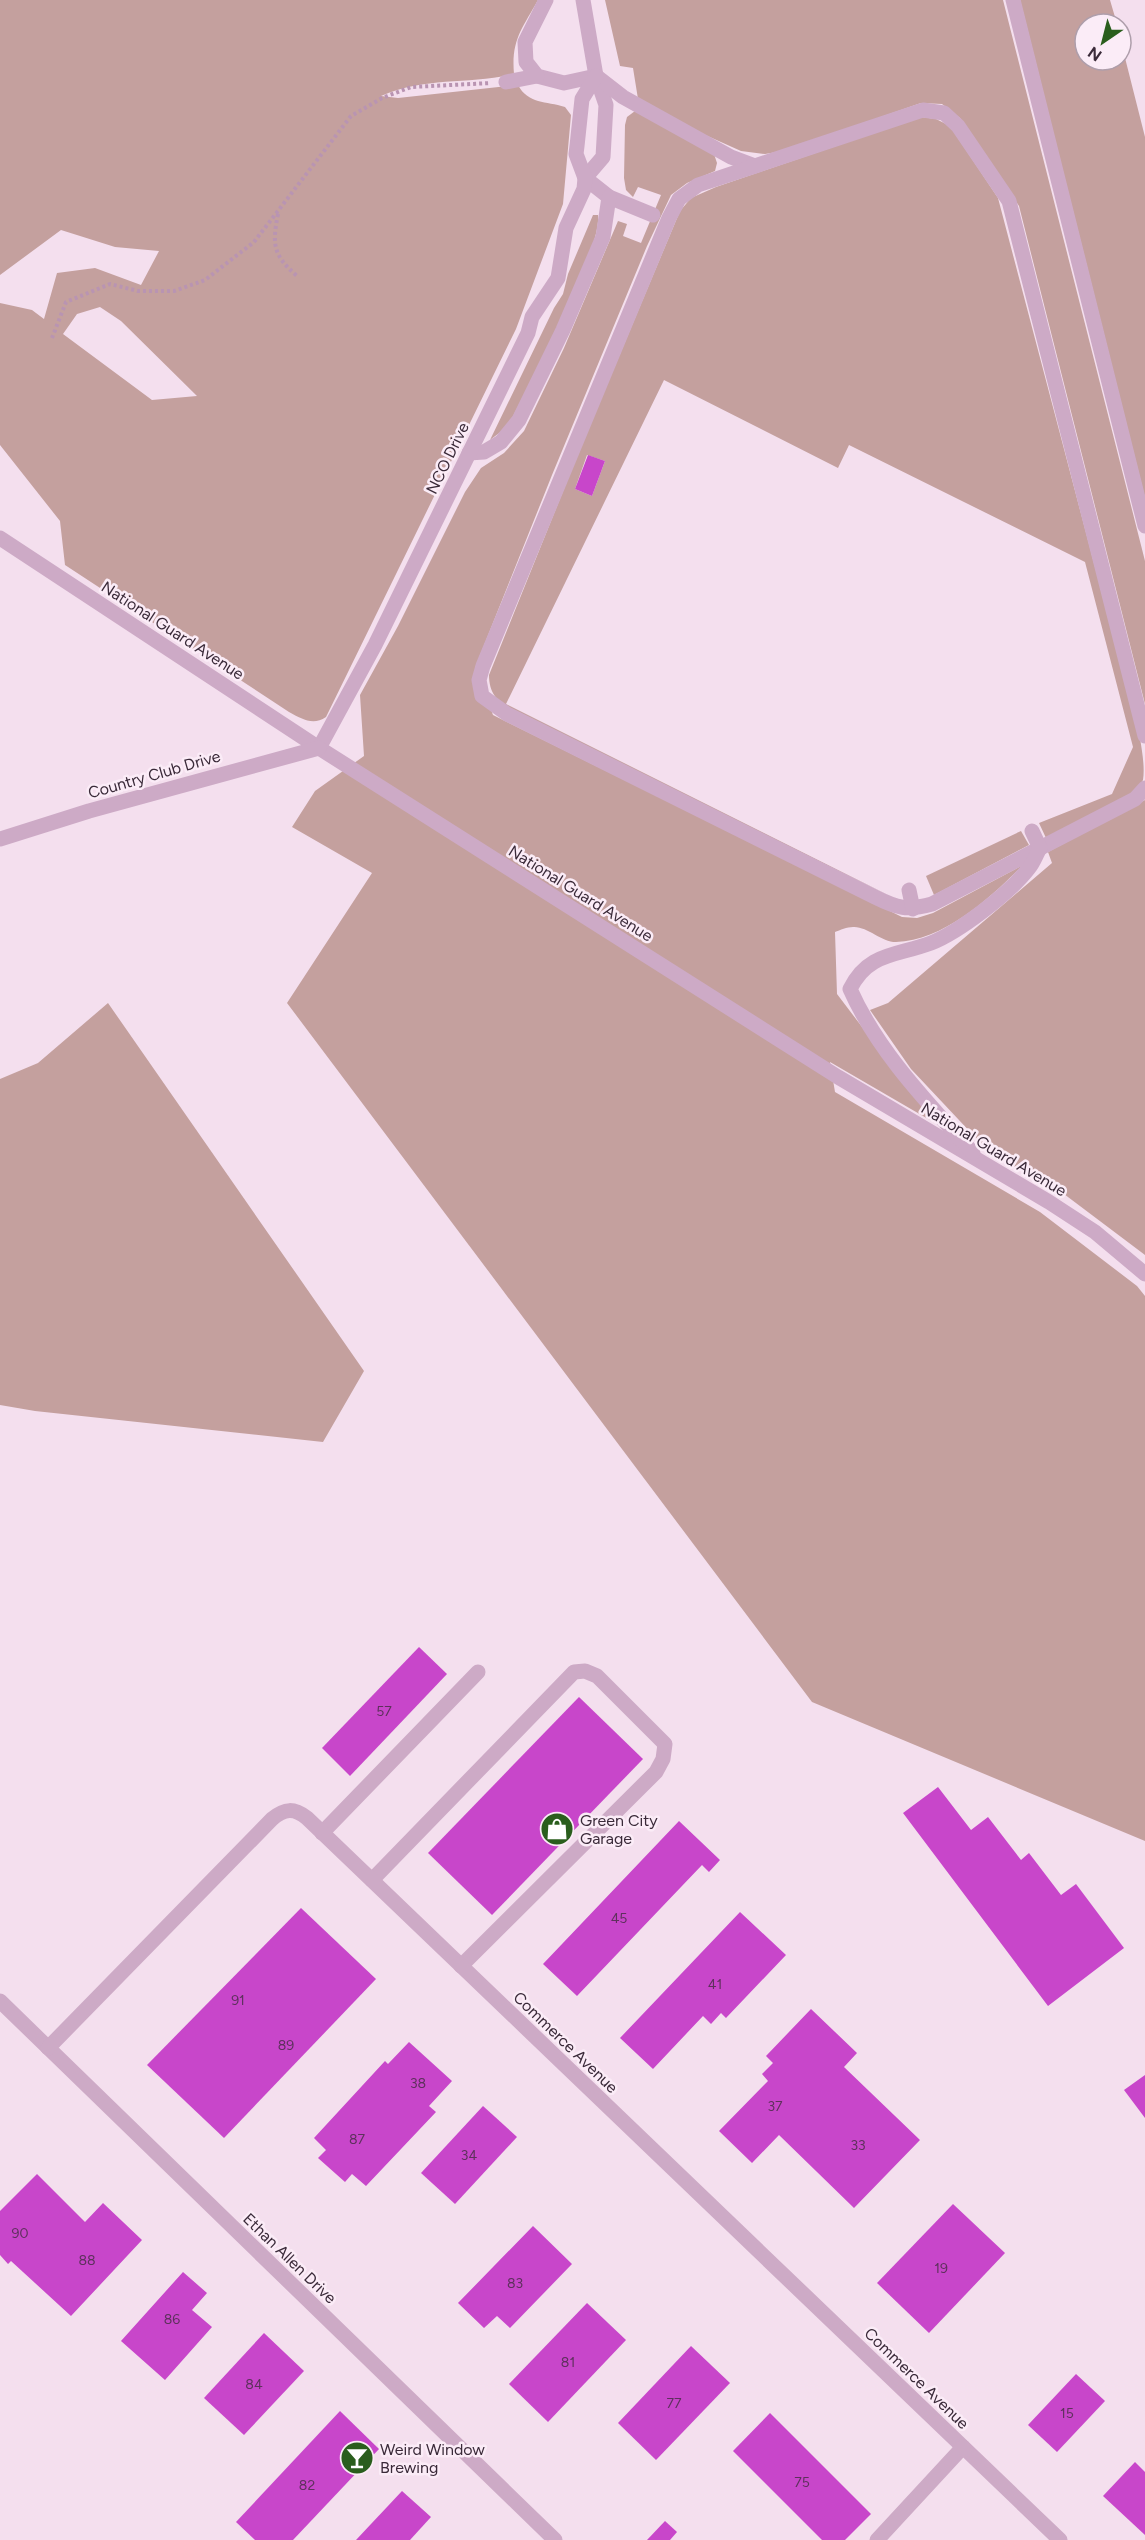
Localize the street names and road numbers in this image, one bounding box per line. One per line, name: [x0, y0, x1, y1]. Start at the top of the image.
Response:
street label: NCO Drive: [422, 419, 473, 497]
street label: National Guard Avenue: [98, 577, 248, 684]
street label: Country Club Drive: [86, 746, 223, 802]
street label: National Guard Avenue: [505, 841, 656, 946]
street label: National Guard Avenue: [918, 1098, 1070, 1201]
street label: Commerce Avenue: [510, 1988, 622, 2097]
street label: Ethan Allen Drive: [239, 2209, 340, 2308]
street label: Commerce Avenue: [861, 2324, 973, 2433]

